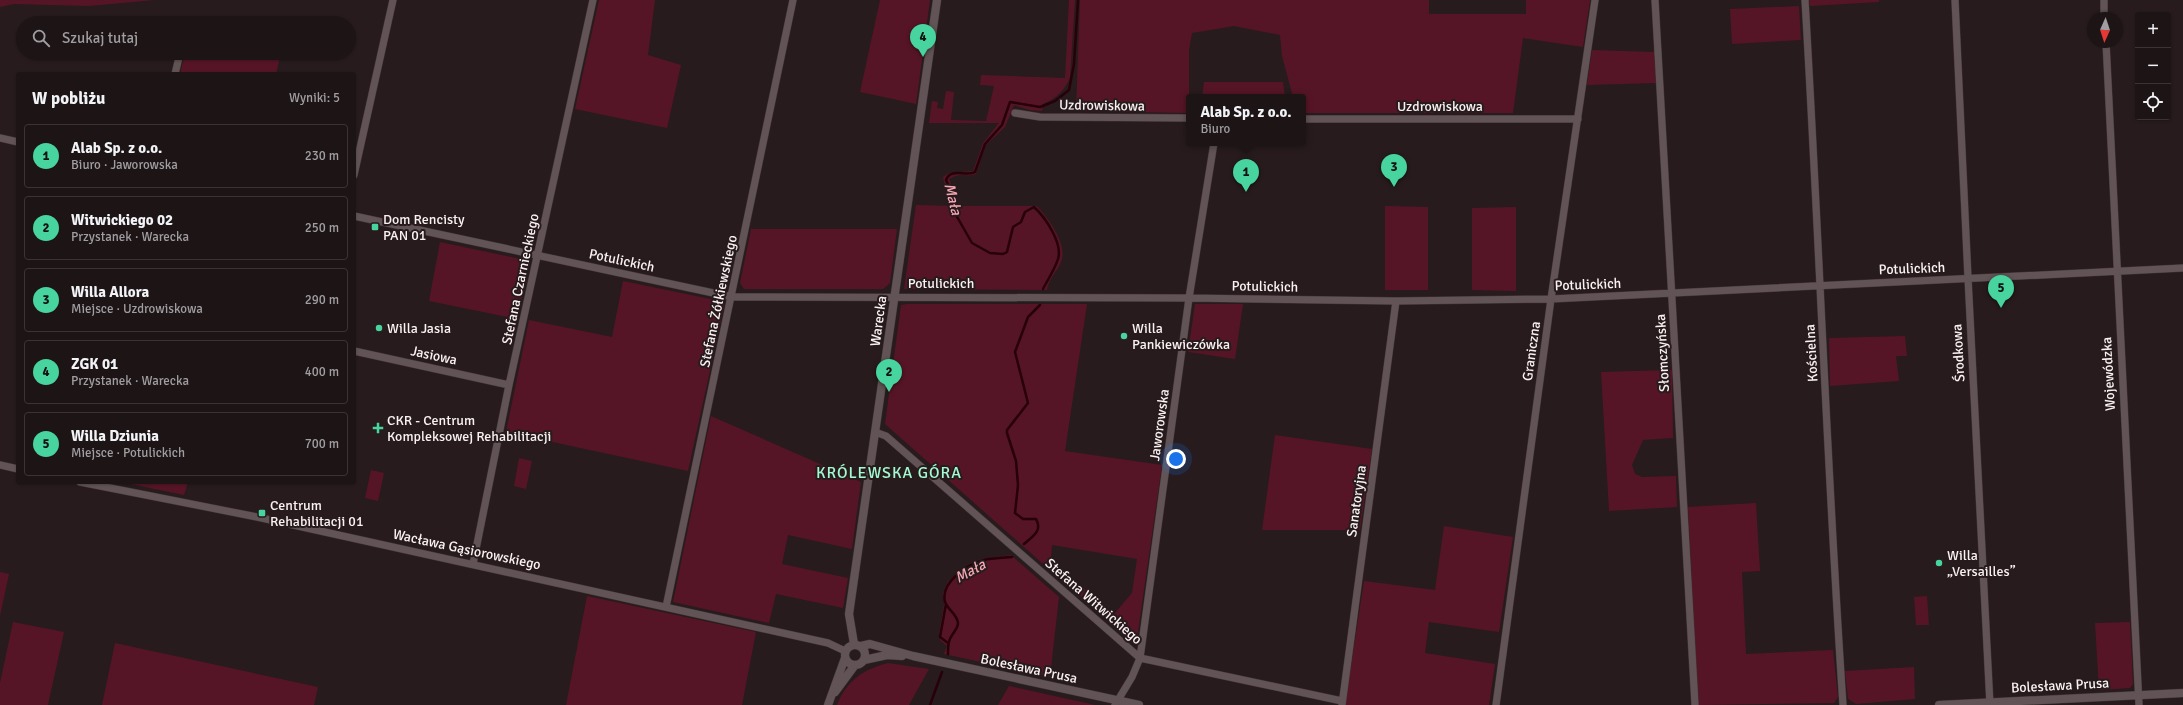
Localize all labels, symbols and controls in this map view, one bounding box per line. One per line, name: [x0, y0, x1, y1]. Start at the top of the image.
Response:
north arrow: [2087, 12, 2123, 48]
map controls: [2135, 12, 2171, 120]
button: +: [2135, 12, 2171, 48]
search box: [16, 16, 356, 60]
pin: 4: [910, 24, 936, 57]
icon: search: [30, 27, 52, 49]
text: Szukaj tutaj: [62, 29, 138, 47]
button: −: [2135, 48, 2171, 84]
button: locate: [2135, 84, 2171, 120]
text: W pobliżu: [32, 88, 105, 109]
text: Wyniki: 5: [289, 90, 340, 106]
popup: [1186, 94, 1306, 146]
street label: Uzdrowiskowa: [1059, 96, 1145, 115]
street label: Uzdrowiskowa: [1397, 98, 1483, 115]
text: Alab Sp. z o.o.: [1200, 103, 1292, 121]
text: Biuro: [1200, 121, 1230, 137]
text: Alab Sp. z o.o.: [71, 139, 162, 157]
text: 1: [42, 148, 50, 164]
text: 230 m: [305, 148, 339, 164]
pin: 3: [1381, 154, 1407, 187]
text: Biuro · Jaworowska: [71, 157, 178, 173]
pin: 1: [1233, 159, 1259, 192]
water label: Mała: [940, 181, 966, 217]
text: Witwickiego 02: [71, 211, 173, 229]
place label: Dom Rencisty PAN 01: [383, 211, 465, 244]
street label: Stefana Czarnieckiego: [498, 212, 543, 346]
text: 2: [42, 220, 50, 236]
text: 250 m: [305, 220, 339, 236]
marker: Dom Rencisty PAN 01: [370, 222, 380, 232]
text: Przystanek · Warecka: [71, 229, 189, 245]
street label: Stefana Żółkiewskiego: [696, 233, 741, 369]
street label: Potulickich: [588, 245, 656, 276]
street label: Potulickich: [1878, 259, 1946, 278]
street label: Potulickich: [908, 275, 974, 292]
street label: Potulickich: [1554, 275, 1622, 294]
pin: 5: [1988, 275, 2014, 308]
street label: Potulickich: [1232, 277, 1298, 296]
text: Willa Allora: [71, 283, 149, 301]
text: 3: [42, 292, 50, 308]
text: 290 m: [305, 292, 339, 308]
street label: Warecka: [867, 295, 890, 348]
text: Miejsce · Uzdrowiskowa: [71, 301, 203, 317]
street label: Słomczyńska: [1652, 313, 1673, 392]
place label: Willa Jasia: [387, 320, 451, 337]
place label: Willa Pankiewiczówka: [1132, 320, 1230, 353]
street label: Graniczna: [1519, 320, 1544, 382]
marker: Willa Jasia: [374, 323, 384, 333]
street label: Środkowa: [1948, 323, 1969, 383]
street label: Kościelna: [1801, 324, 1822, 382]
marker: Willa Pankiewiczówka: [1119, 331, 1129, 341]
street label: Wojewódzka: [2098, 336, 2119, 412]
street label: Jasiowa: [409, 342, 459, 369]
text: ZGK 01: [71, 355, 118, 373]
pin: 2: [876, 359, 902, 392]
text: 4: [42, 364, 50, 380]
text: 400 m: [305, 364, 339, 380]
text: Przystanek · Warecka: [71, 373, 189, 389]
street label: Jaworowska: [1146, 388, 1173, 462]
place label: CKR - Centrum Kompleksowej Rehabilitacji: [387, 412, 551, 445]
marker: CKR - Centrum Kompleksowej Rehabilitacji: [372, 422, 384, 434]
text: Willa Dziunia: [71, 427, 159, 445]
text: 5: [42, 436, 50, 452]
text: 700 m: [305, 436, 339, 452]
text: Miejsce · Potulickich: [71, 445, 185, 461]
your location: [1166, 449, 1186, 469]
district label: KRÓLEWSKA GÓRA: [816, 463, 962, 483]
street label: Sanatoryjna: [1343, 464, 1370, 538]
place label: Centrum Rehabilitacji 01: [270, 497, 363, 530]
marker: Centrum Rehabilitacji 01: [257, 508, 267, 518]
street label: Wacława Gąsiorowskiego: [391, 525, 542, 573]
place label: Willa „Versailles”: [1947, 547, 2016, 580]
water label: Mała: [951, 555, 989, 587]
street label: Stefana Witwickiego: [1042, 555, 1146, 648]
marker: Willa „Versailles”: [1934, 558, 1944, 568]
street label: Bolesława Prusa: [979, 650, 1079, 687]
street label: Bolesława Prusa: [2010, 674, 2110, 697]

